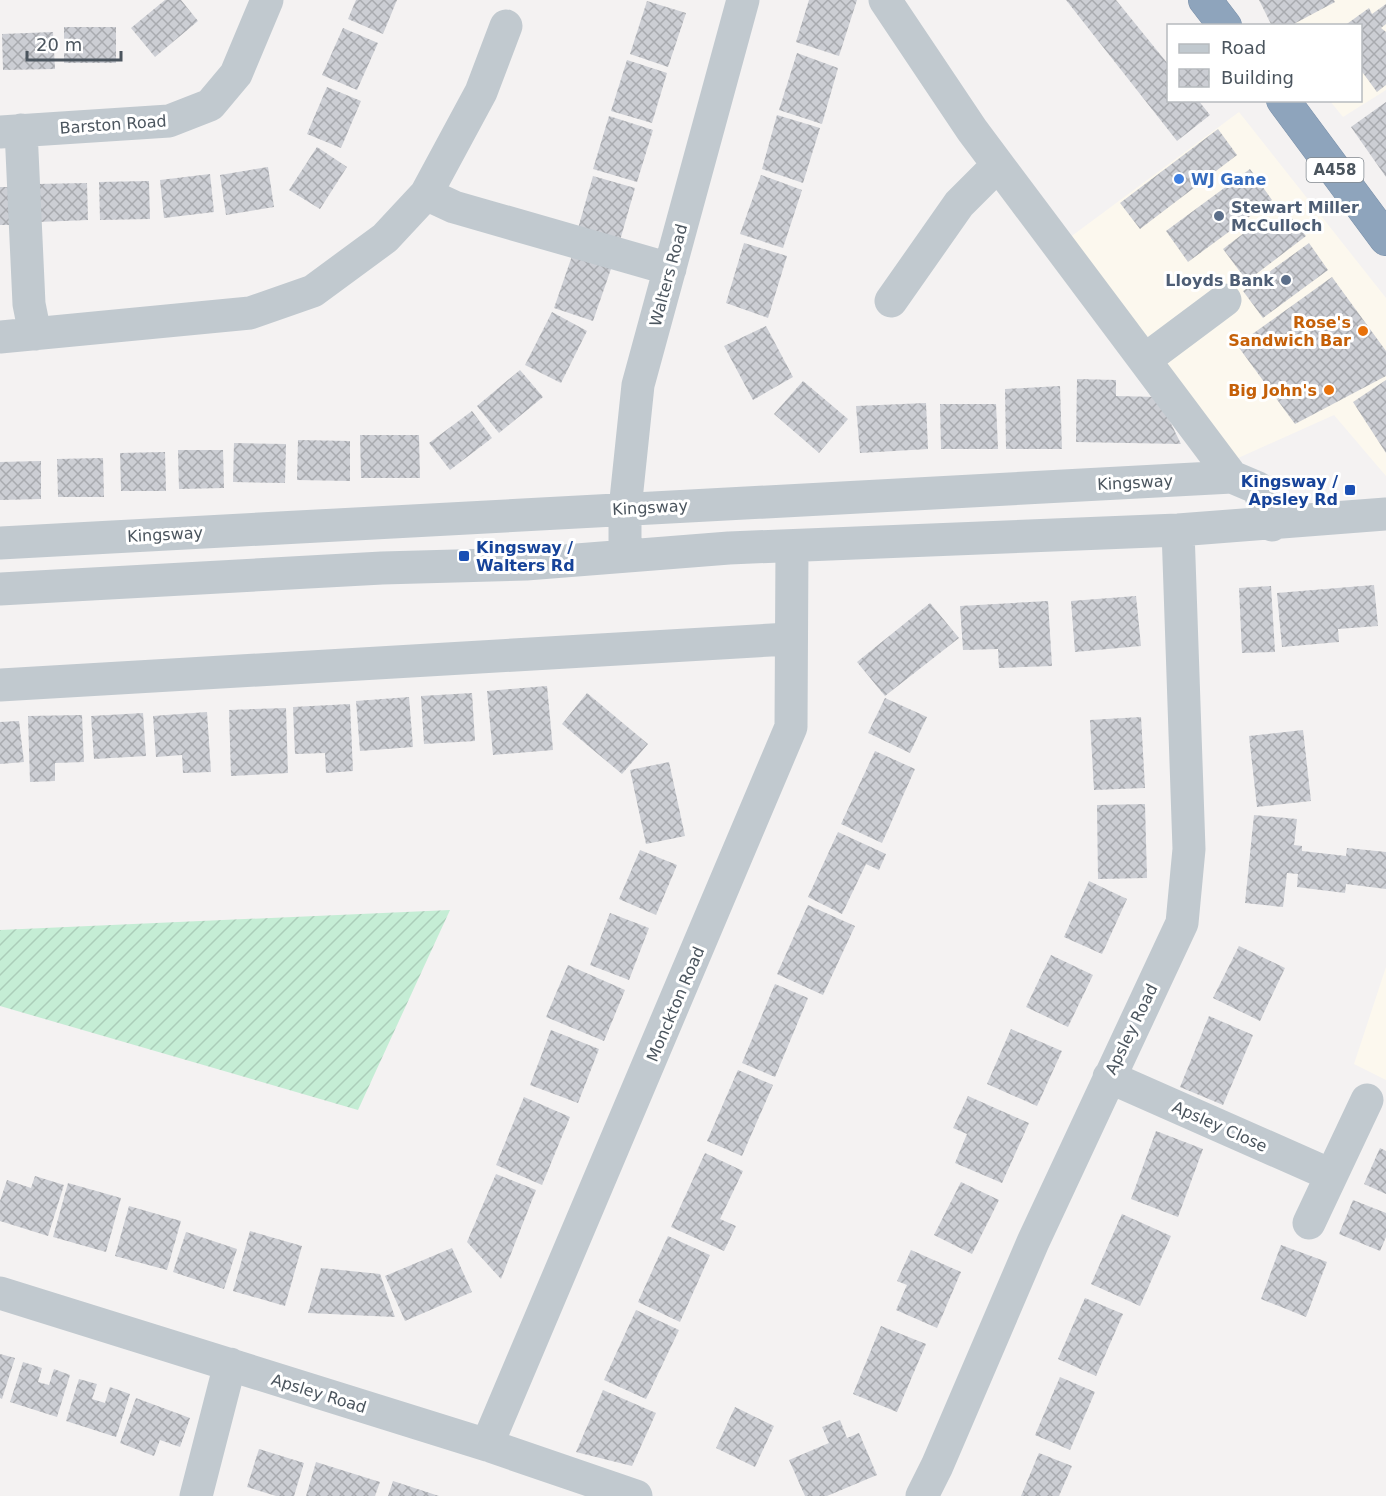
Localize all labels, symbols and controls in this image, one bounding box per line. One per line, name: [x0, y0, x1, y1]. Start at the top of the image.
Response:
scale bar: [27, 24, 122, 62]
legend: [1167, 24, 1362, 102]
text: 20 m: [36, 34, 82, 55]
text: Road: [1221, 37, 1266, 58]
text: Building: [1221, 67, 1294, 88]
street label: Barston Road: [59, 111, 167, 138]
road number: A458: [1306, 158, 1364, 182]
place label: WJ Gane: [1191, 170, 1266, 189]
marker: WJ Gane: [1172, 172, 1186, 186]
place label: Stewart Miller McCulloch: [1231, 198, 1359, 235]
marker: Stewart Miller McCulloch: [1212, 209, 1226, 223]
street label: Walters Road: [646, 222, 691, 328]
place label: Lloyds Bank: [1165, 271, 1274, 290]
marker: Lloyds Bank: [1279, 273, 1293, 287]
place label: Rose's Sandwich Bar: [1228, 313, 1351, 350]
marker: Rose's Sandwich Bar: [1356, 324, 1370, 338]
place label: Big John's: [1228, 381, 1317, 400]
marker: Big John's: [1322, 383, 1336, 397]
street label: Kingsway: [1097, 471, 1173, 494]
place label: Kingsway / Apsley Rd: [1241, 472, 1338, 509]
marker: Kingsway / Apsley Rd: [1343, 483, 1357, 497]
street label: Kingsway: [612, 496, 688, 519]
street label: Kingsway: [127, 523, 203, 546]
place label: Kingsway / Walters Rd: [476, 538, 575, 575]
marker: Kingsway / Walters Rd: [457, 549, 471, 563]
street label: Monckton Road: [643, 944, 708, 1065]
street label: Apsley Road: [1101, 981, 1162, 1078]
street label: Apsley Close: [1169, 1097, 1270, 1156]
street label: Apsley Road: [269, 1370, 369, 1417]

